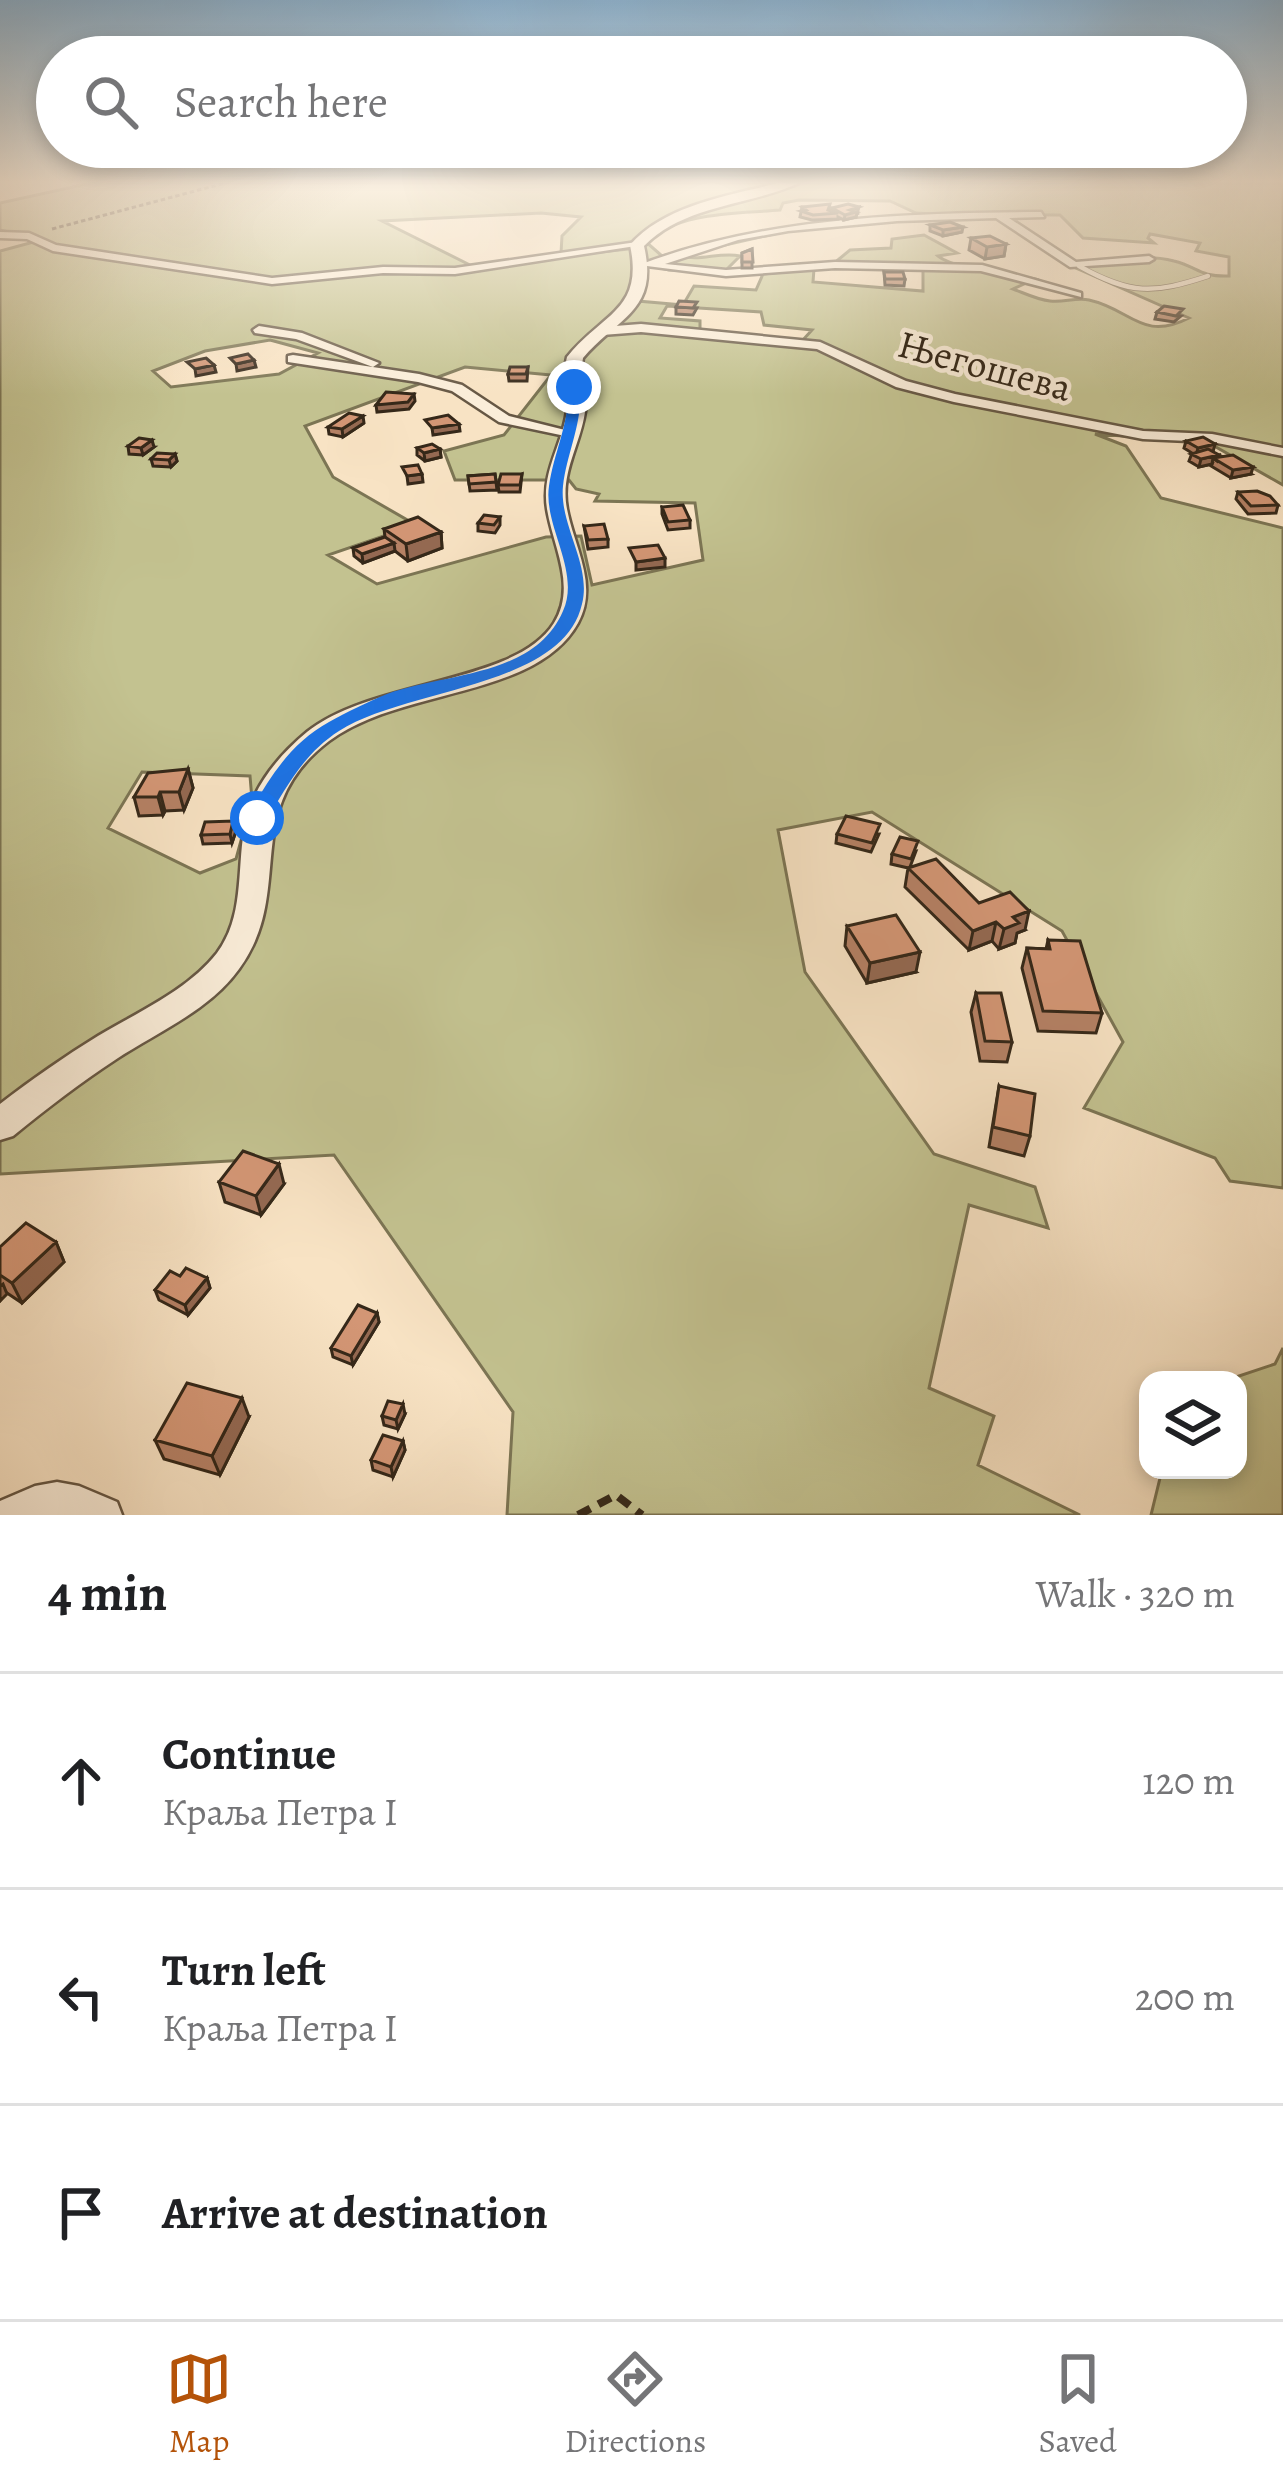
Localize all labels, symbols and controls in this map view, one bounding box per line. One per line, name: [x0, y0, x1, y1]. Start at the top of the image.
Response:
search box: [36, 36, 1247, 168]
icon: search: [78, 69, 144, 135]
text: Search here: [174, 71, 388, 133]
street label: Његошева: [892, 317, 1077, 414]
route end: [547, 360, 601, 414]
route start: [230, 791, 284, 845]
map controls: [1139, 1371, 1247, 1479]
button: layers: [1139, 1371, 1247, 1479]
text: 4 min: [48, 1558, 167, 1628]
text: Walk · 320 m: [1036, 1567, 1235, 1620]
text: Continue: [162, 1723, 336, 1785]
icon: ahead: [48, 1748, 114, 1814]
text: 120 m: [1142, 1754, 1235, 1807]
text: Краља Петра I: [162, 1785, 398, 1838]
text: Turn left: [162, 1939, 326, 2001]
icon: left: [48, 1964, 114, 2030]
text: 200 m: [1135, 1970, 1235, 2023]
text: Краља Петра I: [162, 2001, 398, 2054]
icon: arrive: [48, 2180, 114, 2246]
text: Arrive at destination: [162, 2182, 548, 2244]
tab: Map: [166, 2346, 232, 2463]
tab: Directions: [565, 2346, 706, 2463]
tab: Saved: [1039, 2346, 1117, 2463]

